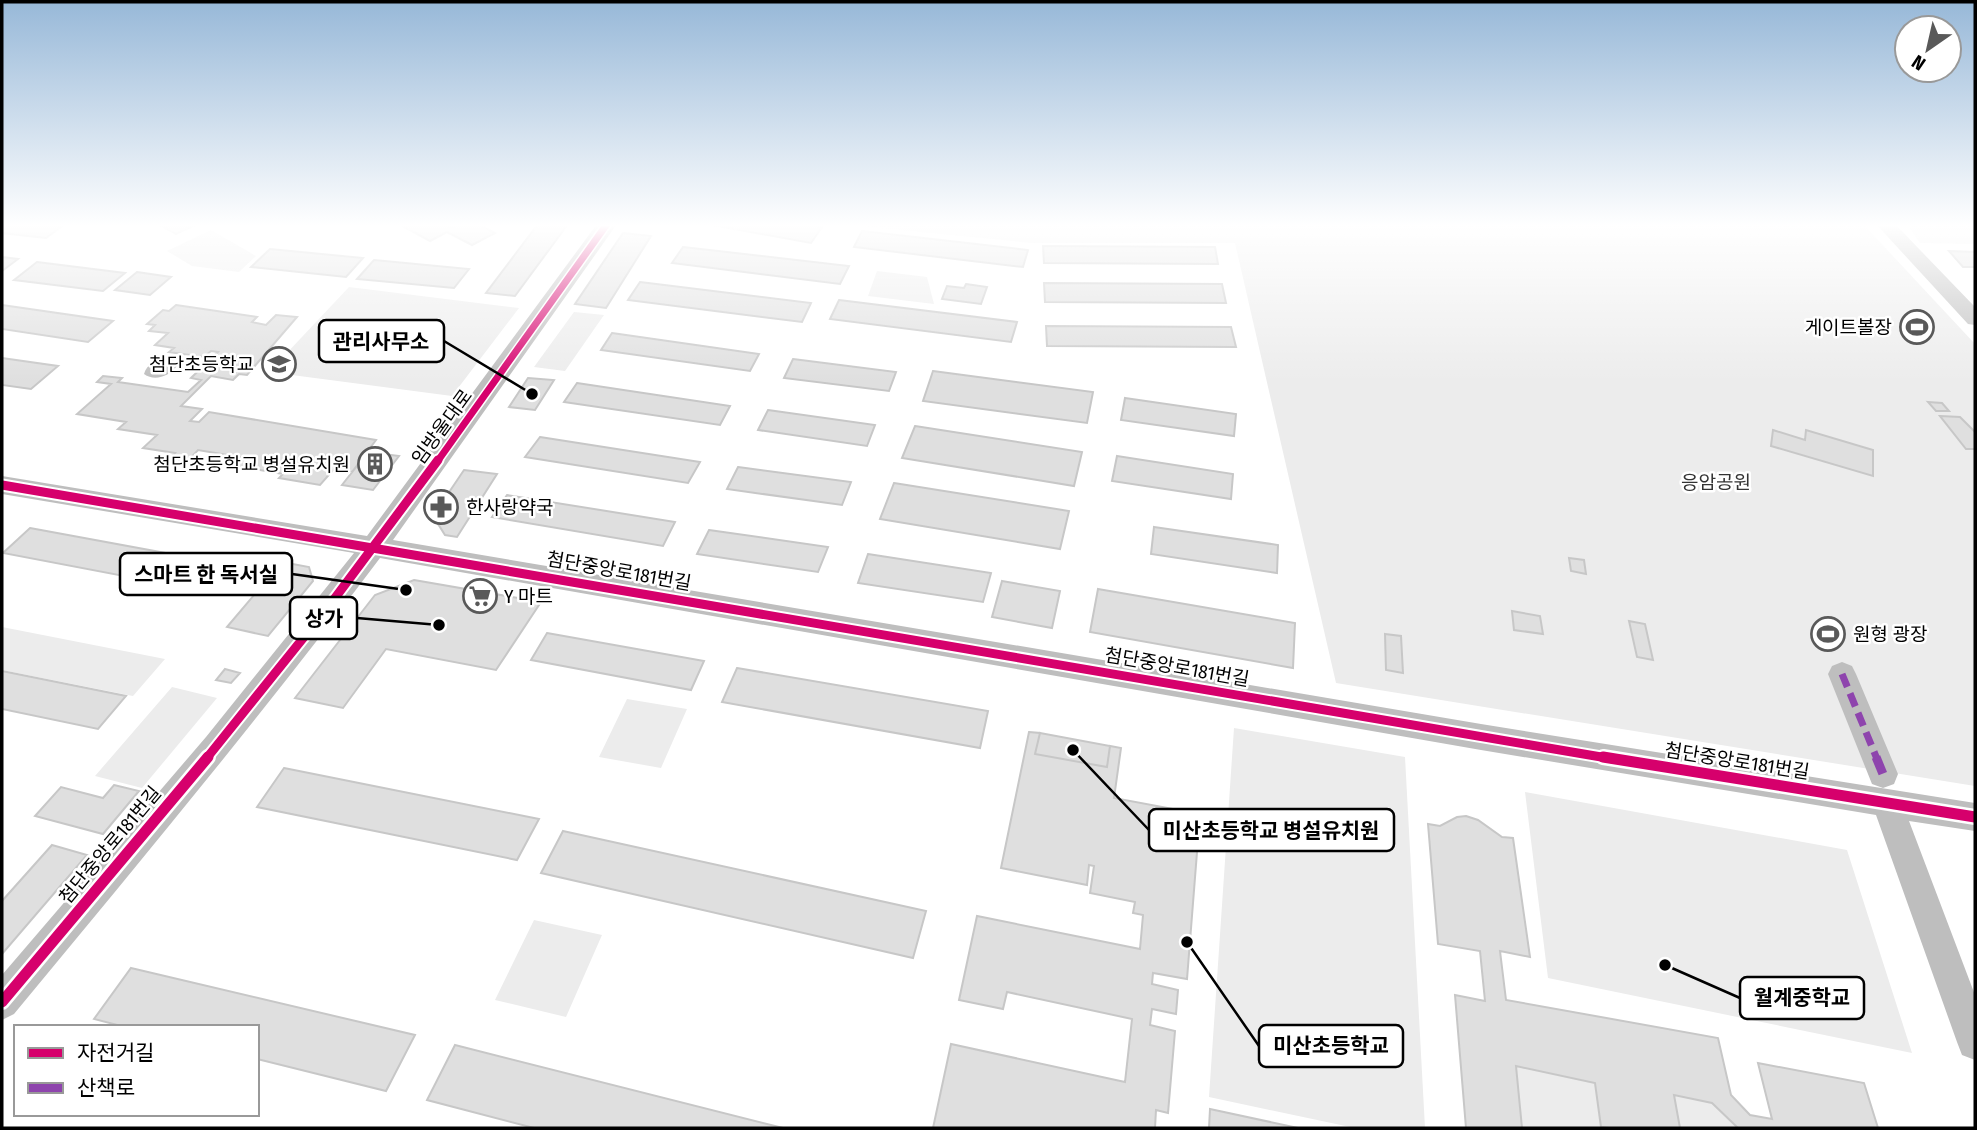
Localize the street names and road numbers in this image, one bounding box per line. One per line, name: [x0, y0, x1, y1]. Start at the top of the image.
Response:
street label: 임방울대로: [407, 385, 477, 469]
street label: 첨단중앙로181번길: [545, 547, 693, 595]
street label: 첨단중앙로181번길: [1103, 643, 1251, 691]
street label: 첨단중앙로181번길: [1663, 738, 1811, 784]
street label: 첨단중앙로181번길: [54, 782, 166, 908]

